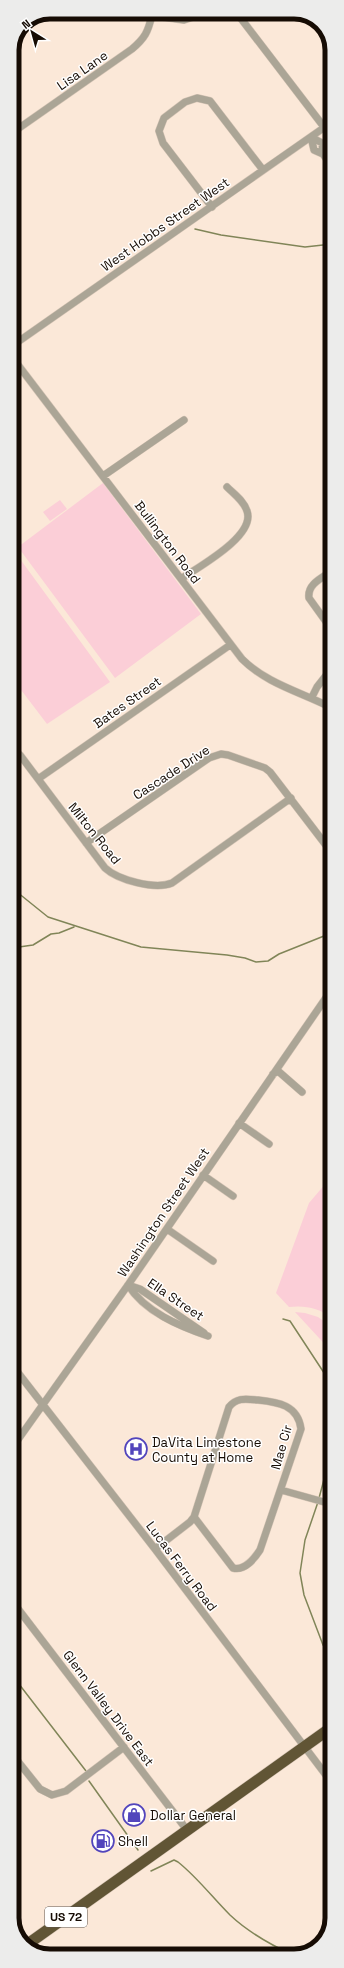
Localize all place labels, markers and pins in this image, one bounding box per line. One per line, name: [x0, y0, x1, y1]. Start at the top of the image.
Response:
place label: DaVita Limestone County at Home: [152, 1434, 261, 1466]
hospital icon: DaVita Limestone County at Home: [123, 1436, 149, 1462]
shop icon: Dollar General: [121, 1802, 147, 1828]
place label: Dollar General: [150, 1807, 236, 1824]
fuel station icon: Shell: [90, 1828, 116, 1854]
place label: Shell: [118, 1833, 148, 1850]

